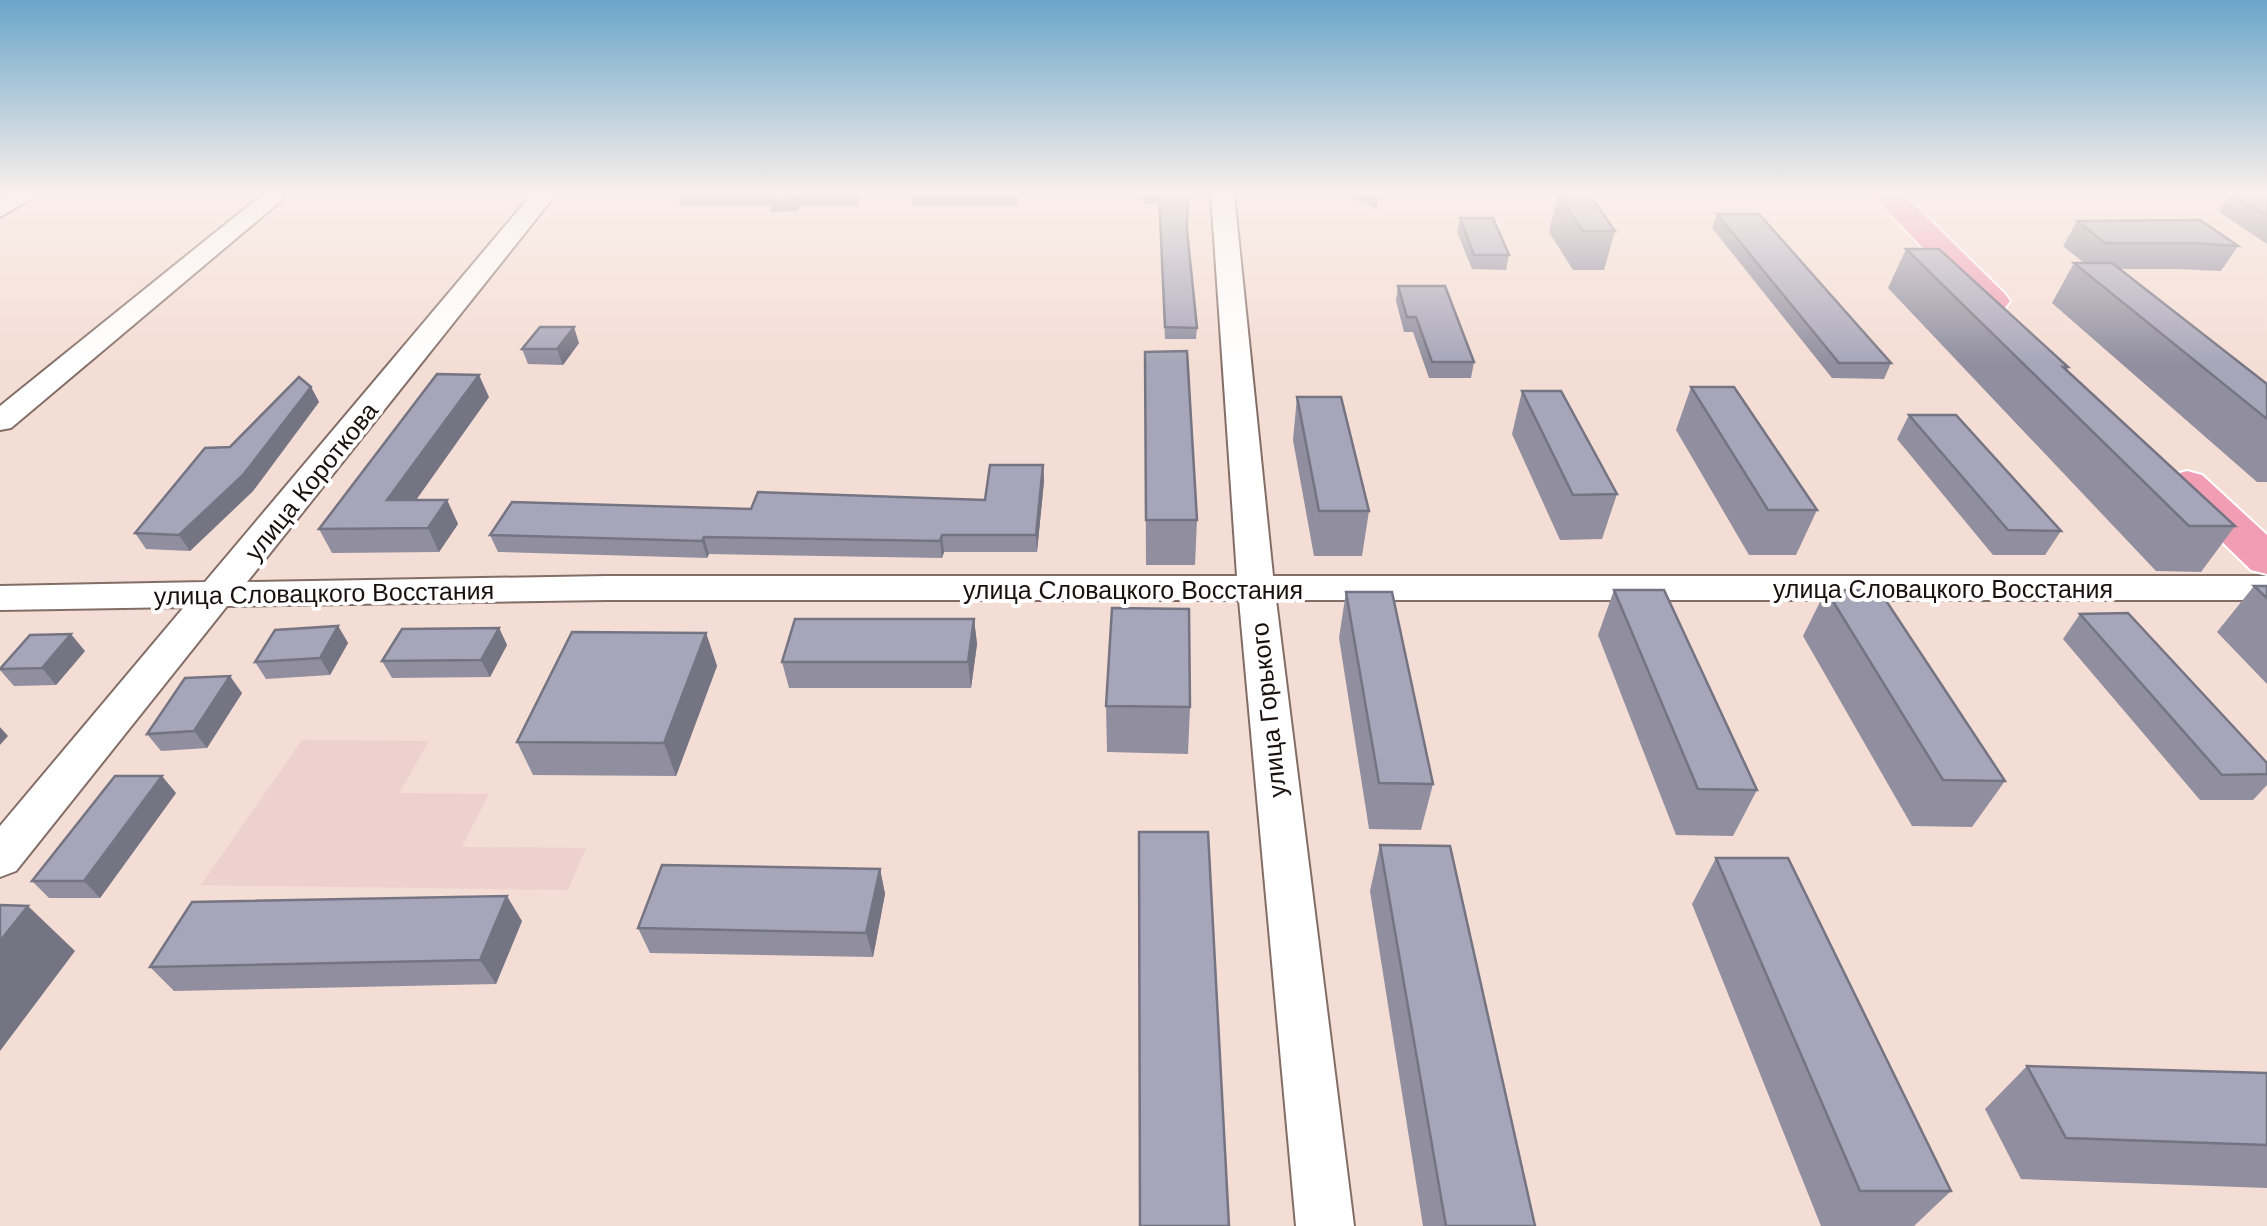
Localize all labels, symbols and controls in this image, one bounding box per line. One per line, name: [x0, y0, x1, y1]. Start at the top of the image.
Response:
street label: улица Короткова: [239, 396, 383, 566]
street label: улица Словацкого Восстания: [1773, 575, 2113, 603]
street label: улица Словацкого Восстания: [154, 576, 494, 610]
street label: улица Словацкого Восстания: [963, 576, 1303, 604]
street label: улица Горького: [1245, 621, 1291, 799]

